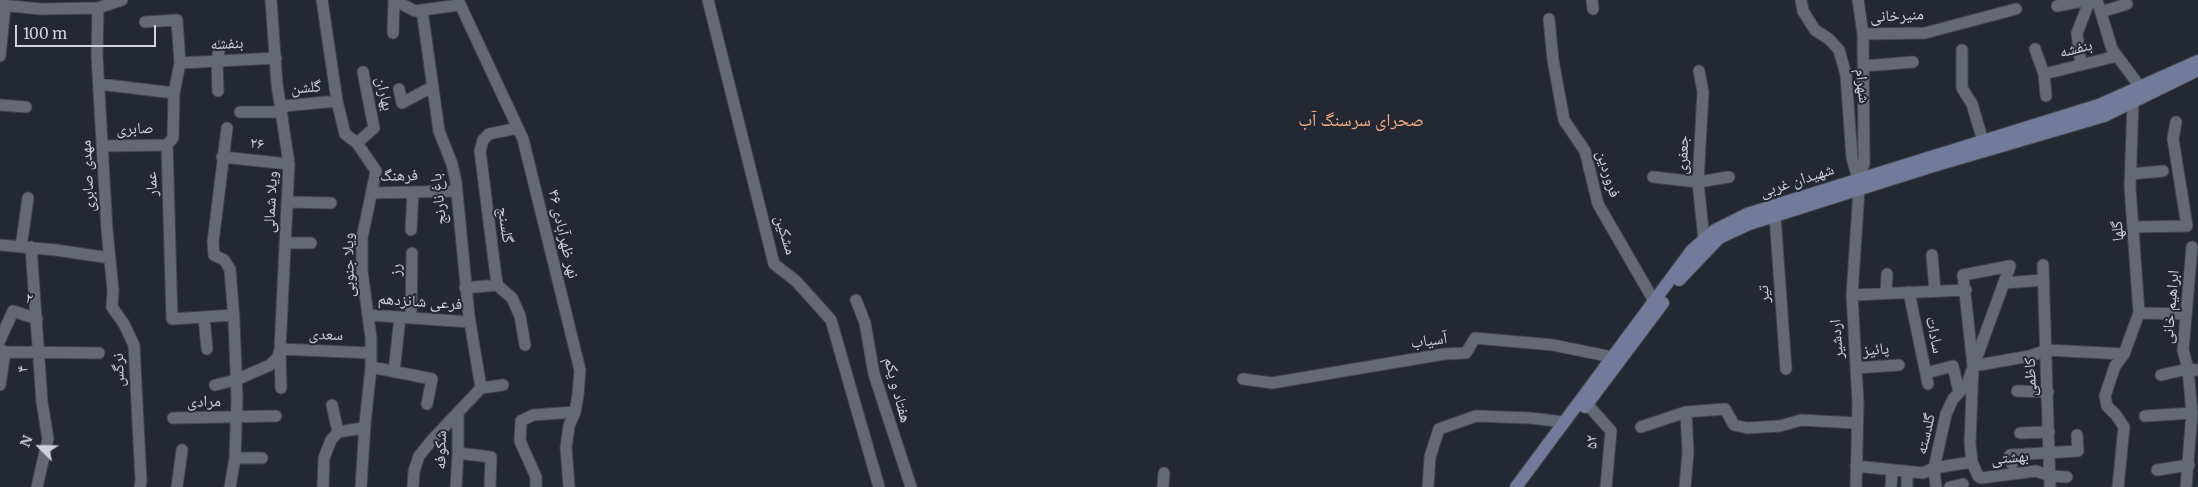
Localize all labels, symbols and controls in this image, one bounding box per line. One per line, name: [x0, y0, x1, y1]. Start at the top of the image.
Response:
street label: منیرخانی: [1870, 5, 1924, 27]
scale bar: [18, 15, 159, 47]
text: 100 m: [23, 24, 67, 43]
street label: بنفشه: [210, 34, 244, 54]
street label: بنفشه: [2058, 36, 2094, 62]
street label: شهرام: [1850, 68, 1874, 104]
street label: بهاران: [371, 75, 397, 113]
street label: گلشن: [290, 77, 322, 99]
district label: صحرای سرسنگ آب: [1298, 110, 1424, 132]
street label: صابری: [116, 119, 154, 139]
street label: ۲۶: [249, 134, 265, 154]
street label: جعفری: [1673, 135, 1693, 175]
street label: مهدی صابری: [77, 140, 99, 212]
street label: فروردین: [1592, 148, 1624, 200]
street label: شهیدان غربی: [1757, 160, 1837, 202]
street label: فرهنگ: [380, 166, 418, 186]
street label: ویلا شمالی: [260, 170, 282, 234]
street label: عمار: [142, 171, 162, 197]
street label: باغ نارنج: [427, 172, 451, 226]
street label: نهر ظهرآبادی ۴۶: [543, 188, 583, 280]
street label: گلسنج: [493, 206, 517, 244]
street label: مشکین: [770, 213, 800, 257]
street label: گلها: [2108, 220, 2128, 242]
street label: ویلا جنوبی: [339, 233, 359, 297]
street label: رز: [386, 264, 406, 276]
street label: ابراهیم خانی: [2158, 269, 2184, 345]
street label: تیر: [1754, 284, 1774, 304]
street label: ۲: [23, 289, 35, 309]
street label: فرعی شانزدهم: [377, 289, 463, 315]
street label: سادات: [1921, 315, 1947, 355]
street label: اردشیر: [1826, 319, 1848, 359]
street label: سعدی: [308, 325, 344, 345]
street label: آسیاب: [1410, 329, 1448, 353]
street label: پائیز: [1862, 339, 1890, 361]
street label: نرگس: [109, 353, 129, 387]
street label: هفتاد و یکم: [879, 355, 915, 425]
street label: کاظمی: [2021, 357, 2041, 397]
street label: ۴: [13, 365, 33, 373]
street label: مرادی: [187, 392, 221, 412]
street label: گلدسته: [1912, 412, 1940, 456]
north arrow: [15, 422, 65, 472]
street label: شکوفه: [431, 430, 451, 470]
text: N: [16, 433, 37, 450]
street label: ۵۲: [1582, 434, 1602, 450]
street label: بهشتی: [1990, 447, 2030, 469]

